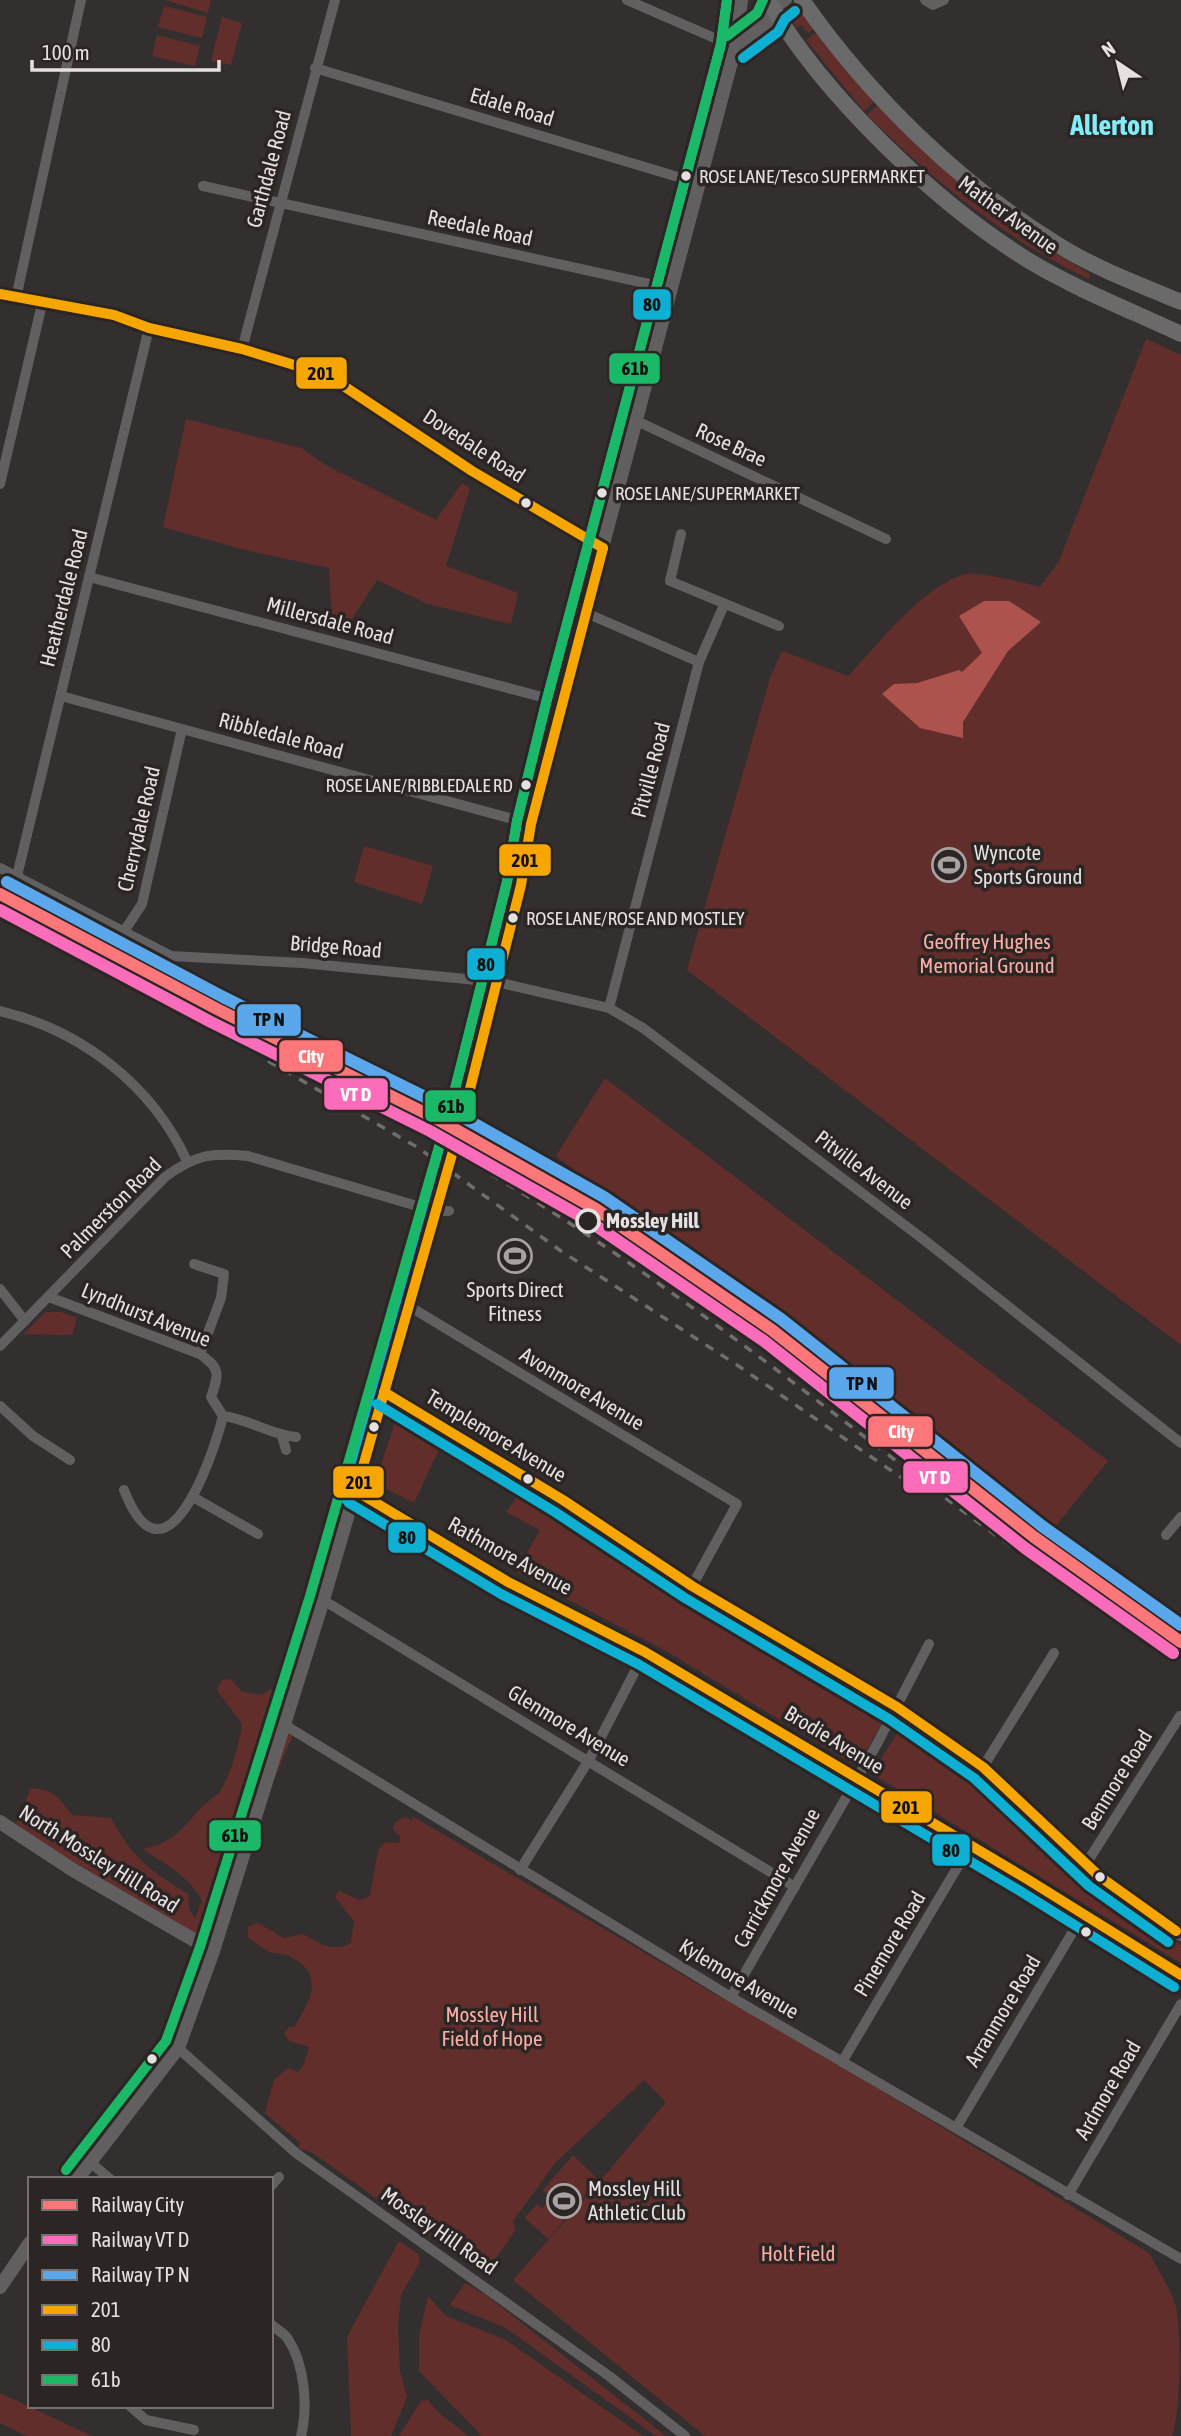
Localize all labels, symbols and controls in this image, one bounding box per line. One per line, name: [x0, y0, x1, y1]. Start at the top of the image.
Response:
scale bar: [32, 28, 219, 72]
north arrow: [1083, 28, 1153, 98]
text: N: [1097, 37, 1119, 61]
text: 100 m: [42, 40, 90, 64]
street label: Edale Road: [467, 82, 557, 130]
street label: Garthdale Road: [241, 107, 295, 230]
district label: Allerton: [1069, 109, 1154, 141]
place label: ROSE LANE/Tesco SUPERMARKET: [699, 165, 926, 187]
marker: ROSE LANE/Tesco SUPERMARKET: [679, 169, 693, 183]
street label: Mather Avenue: [954, 170, 1063, 258]
street label: Reedale Road: [425, 204, 535, 250]
line badge: 80: [632, 288, 672, 321]
text: 80: [643, 293, 661, 315]
line badge: 61b: [608, 352, 661, 385]
line badge: 201: [295, 356, 348, 390]
text: 61b: [622, 357, 648, 379]
text: 201: [308, 362, 334, 384]
street label: Dovedale Road: [419, 403, 530, 487]
street label: Rose Brae: [692, 417, 771, 471]
place label: ROSE LANE/SUPERMARKET: [615, 482, 801, 504]
marker: ROSE LANE/SUPERMARKET: [595, 486, 609, 500]
unlabelled marker: [519, 496, 533, 510]
street label: Heatherdale Road: [34, 526, 92, 669]
street label: Millersdale Road: [264, 592, 396, 649]
street label: Ribbledale Road: [217, 707, 346, 763]
street label: Pitville Road: [626, 719, 674, 820]
street label: Cherrydale Road: [112, 764, 164, 894]
place label: ROSE LANE/RIBBLEDALE RD: [326, 774, 513, 796]
marker: ROSE LANE/RIBBLEDALE RD: [519, 778, 533, 792]
place label: Wyncote Sports Ground: [974, 840, 1082, 888]
line badge: 201: [498, 843, 552, 877]
sports icon: Wyncote Sports Ground: [930, 846, 968, 884]
text: 201: [512, 849, 538, 871]
place label: ROSE LANE/ROSE AND MOSTLEY: [526, 907, 745, 929]
marker: ROSE LANE/ROSE AND MOSTLEY: [506, 911, 520, 925]
park label: Geoffrey Hughes Memorial Ground: [919, 929, 1055, 977]
street label: Bridge Road: [289, 930, 383, 962]
line badge: 80: [466, 947, 506, 981]
text: 80: [477, 953, 495, 975]
line badge: TP N: [236, 1003, 302, 1037]
text: TP N: [253, 1008, 285, 1030]
line badge: City: [278, 1039, 344, 1073]
text: City: [298, 1045, 324, 1067]
line badge: VT D: [323, 1077, 389, 1111]
text: VT D: [340, 1083, 372, 1105]
line badge: 61b: [424, 1089, 477, 1123]
text: 61b: [438, 1095, 464, 1117]
street label: Pitville Avenue: [811, 1125, 918, 1214]
street label: Palmerston Road: [55, 1152, 166, 1263]
place label: Mossley Hill: [606, 1208, 700, 1232]
marker: Mossley Hill: [576, 1209, 600, 1233]
sports icon: Sports Direct Fitness: [496, 1237, 534, 1275]
street label: Lyndhurst Avenue: [78, 1277, 215, 1351]
place label: Sports Direct Fitness: [467, 1277, 564, 1325]
street label: Avonmore Avenue: [516, 1342, 649, 1435]
line badge: TP N: [828, 1366, 895, 1400]
text: TP N: [846, 1372, 878, 1394]
street label: Templemore Avenue: [422, 1384, 571, 1486]
line badge: City: [867, 1415, 934, 1448]
unlabelled marker: [367, 1420, 381, 1434]
text: City: [888, 1420, 914, 1442]
line badge: VT D: [902, 1460, 969, 1494]
line badge: 201: [332, 1465, 385, 1499]
text: VT D: [919, 1466, 951, 1488]
text: 201: [346, 1471, 372, 1493]
unlabelled marker: [521, 1472, 535, 1486]
street label: Rathmore Avenue: [444, 1511, 577, 1599]
line badge: 80: [387, 1521, 427, 1554]
text: 80: [398, 1526, 416, 1548]
street label: Glenmore Avenue: [504, 1679, 635, 1771]
street label: Brodie Avenue: [781, 1700, 888, 1778]
street label: Benmore Road: [1076, 1725, 1156, 1834]
line badge: 201: [880, 1790, 933, 1824]
text: 201: [893, 1796, 919, 1818]
street label: North Mossley Hill Road: [15, 1799, 184, 1917]
street label: Carrickmore Avenue: [728, 1804, 824, 1951]
line badge: 61b: [208, 1819, 262, 1852]
text: 61b: [222, 1824, 248, 1846]
line badge: 80: [931, 1833, 971, 1867]
text: 80: [942, 1839, 960, 1861]
unlabelled marker: [1093, 1870, 1107, 1884]
street label: Pinemore Road: [848, 1887, 930, 2000]
unlabelled marker: [1079, 1925, 1093, 1939]
street label: Kylemore Avenue: [676, 1933, 804, 2023]
street label: Arranmore Road: [959, 1950, 1045, 2071]
park label: Mossley Hill Field of Hope: [441, 2002, 543, 2050]
street label: Ardmore Road: [1069, 2036, 1145, 2143]
unlabelled marker: [145, 2052, 159, 2066]
place label: Mossley Hill Athletic Club: [588, 2176, 686, 2224]
legend: [28, 2177, 273, 2408]
street label: Mossley Hill Road: [377, 2181, 502, 2279]
sports icon: Mossley Hill Athletic Club: [545, 2182, 583, 2220]
text: Railway City: [91, 2192, 184, 2216]
text: Railway VT D: [91, 2227, 189, 2251]
park label: Holt Field: [761, 2241, 835, 2265]
text: Railway TP N: [91, 2262, 190, 2286]
text: 201: [91, 2297, 121, 2321]
text: 80: [91, 2332, 111, 2356]
text: 61b: [91, 2367, 121, 2391]

